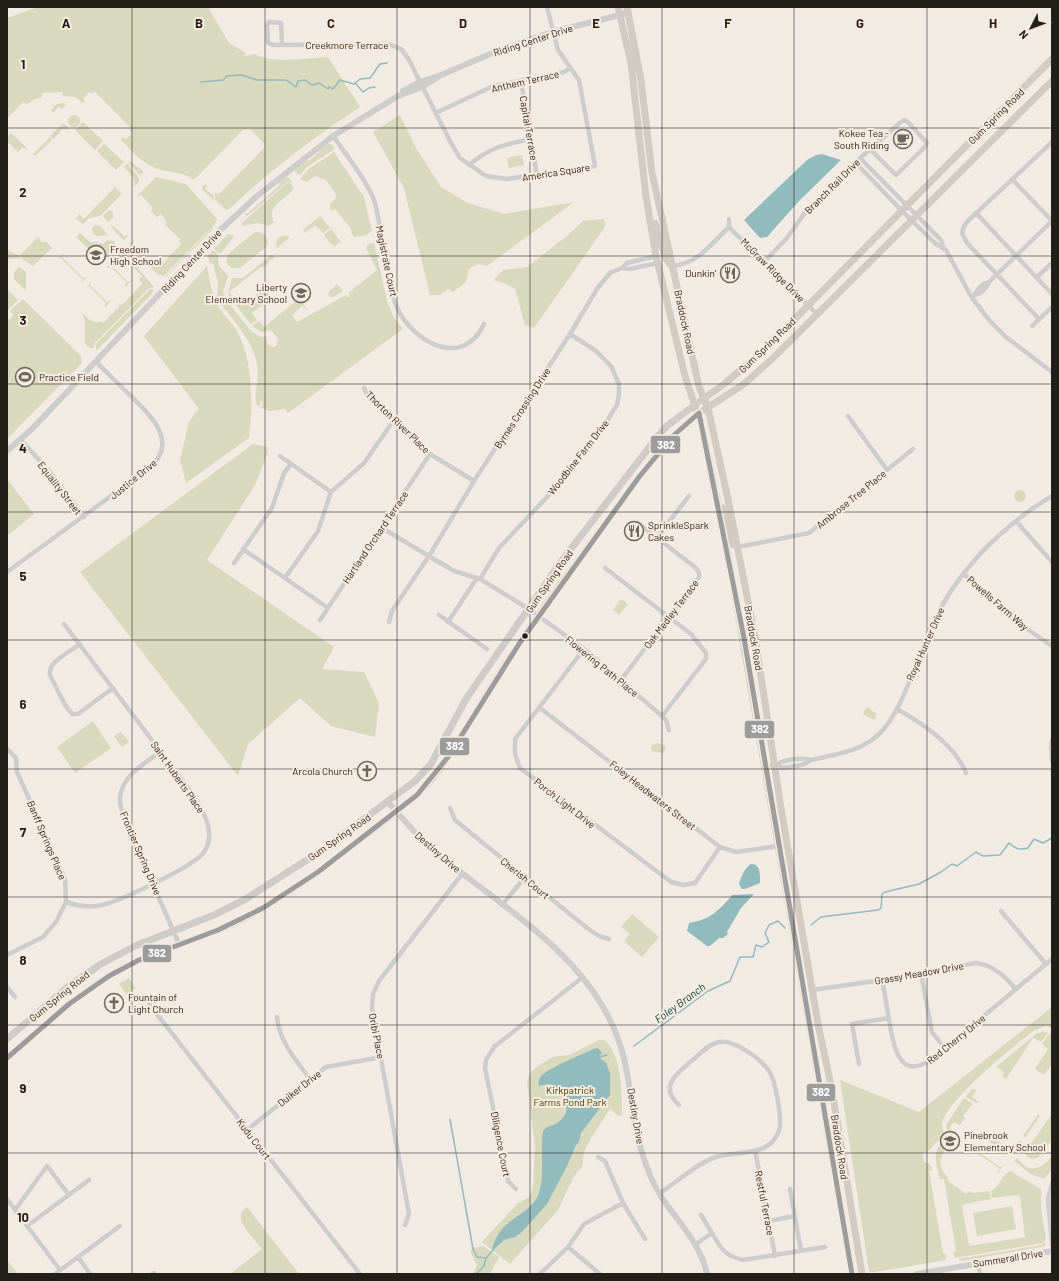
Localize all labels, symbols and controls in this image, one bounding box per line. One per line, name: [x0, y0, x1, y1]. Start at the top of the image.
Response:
north arrow: [1011, 8, 1051, 48]
text: A: [62, 15, 71, 31]
text: B: [195, 15, 203, 31]
text: C: [327, 15, 335, 31]
text: D: [459, 15, 467, 31]
text: E: [592, 15, 600, 31]
text: F: [724, 15, 732, 31]
text: G: [856, 15, 864, 31]
text: H: [989, 15, 997, 31]
street label: Riding Center Drive: [492, 21, 574, 59]
text: N: [1016, 28, 1030, 42]
street label: Creekmore Terrace: [305, 39, 389, 51]
text: 1: [21, 56, 25, 72]
street label: Anthem Terrace: [490, 67, 560, 95]
street label: Gum Spring Road: [966, 86, 1026, 146]
street label: Capital Terrace: [517, 95, 541, 161]
place label: Kokee Tea - South Riding: [834, 127, 889, 151]
cafe icon: Kokee Tea - South Riding: [892, 128, 914, 150]
street label: Branch Rail Drive: [802, 156, 862, 216]
street label: America Square: [521, 161, 591, 183]
text: 2: [19, 184, 27, 200]
street label: Magistrate Court: [374, 224, 400, 298]
street label: Riding Center Drive: [158, 227, 224, 295]
street label: McGraw Ridge Drive: [739, 236, 807, 304]
place label: Freedom High School: [110, 243, 161, 267]
school or university icon: Freedom High School: [85, 244, 107, 266]
restaurant icon: Dunkin': [719, 262, 741, 284]
place label: Dunkin': [685, 267, 717, 279]
place label: Liberty Elementary School: [206, 281, 287, 305]
school or university icon: Liberty Elementary School: [290, 282, 312, 304]
street label: Braddock Road: [672, 289, 698, 355]
text: 3: [19, 312, 27, 328]
street label: Gum Spring Road: [736, 315, 798, 375]
street label: Byrnes Crossing Drive: [491, 365, 553, 451]
sports icon: Practice Field: [14, 366, 36, 388]
place label: Practice Field: [39, 371, 99, 383]
street label: Thorton River Place: [363, 388, 433, 456]
street label: Woodbine Farm Drive: [545, 417, 611, 497]
line badge: 382: [650, 435, 681, 454]
text: 382: [657, 438, 675, 451]
text: 4: [19, 440, 27, 456]
street label: Justice Drive: [107, 456, 159, 502]
street label: Equality Street: [35, 459, 85, 517]
street label: Ambrose Tree Place: [814, 467, 888, 531]
street label: Hartland Orchard Terrace: [340, 488, 410, 586]
place label: SprinkleSpark Cakes: [648, 519, 709, 543]
restaurant icon: SprinkleSpark Cakes: [623, 520, 645, 542]
street label: Gum Spring Road: [523, 547, 575, 615]
text: 5: [19, 568, 27, 584]
street label: Powells Farm Way: [965, 573, 1031, 633]
street label: Oak Medley Terrace: [641, 577, 701, 651]
street label: Braddock Road: [742, 605, 766, 671]
street label: Royal Hunter Drive: [903, 605, 947, 683]
unlabelled marker: [520, 631, 530, 641]
street label: Flowering Path Place: [563, 633, 641, 699]
text: 6: [20, 696, 27, 712]
line badge: 382: [744, 720, 775, 739]
text: 382: [751, 722, 769, 735]
line badge: 382: [439, 737, 470, 756]
street label: Saint Huberts Place: [149, 739, 207, 815]
text: 382: [446, 739, 464, 752]
street label: Foley Headwaters Street: [608, 758, 699, 833]
church icon: Arcola Church: [356, 760, 378, 782]
place label: Arcola Church: [292, 765, 353, 777]
street label: Porch Light Drive: [532, 775, 598, 831]
street label: Banff Springs Place: [25, 799, 69, 881]
street label: Frontier Spring Drive: [118, 809, 164, 897]
street label: Gum Spring Road: [305, 811, 373, 863]
text: 7: [20, 824, 27, 840]
street label: Destiny Drive: [413, 829, 463, 875]
street label: Cherish Court: [498, 855, 552, 902]
line badge: 382: [142, 944, 172, 963]
text: 382: [148, 946, 166, 959]
text: 8: [19, 952, 27, 968]
street label: Grassy Meadow Drive: [873, 959, 965, 987]
street label: Gum Spring Road: [26, 968, 92, 1024]
water label: Foley Branch: [652, 980, 708, 1025]
place label: Fountain of Light Church: [128, 991, 184, 1015]
church icon: Fountain of Light Church: [103, 992, 125, 1014]
street label: Oribi Place: [367, 1012, 387, 1060]
street label: Red Cherry Drive: [924, 1012, 988, 1066]
street label: Duiker Drive: [275, 1067, 323, 1109]
text: 9: [20, 1080, 27, 1096]
line badge: 382: [806, 1083, 836, 1102]
park label: Kirkpatrick Farms Pond Park: [534, 1084, 606, 1108]
text: 382: [812, 1085, 830, 1098]
street label: Destiny Drive: [625, 1087, 647, 1145]
street label: Diligence Court: [489, 1110, 513, 1178]
street label: Braddock Road: [829, 1114, 851, 1180]
street label: Kudu Court: [234, 1116, 274, 1162]
place label: Pinebrook Elementary School: [964, 1129, 1045, 1153]
school or university icon: Pinebrook Elementary School: [939, 1130, 961, 1152]
street label: Restful Terrace: [753, 1169, 777, 1237]
text: 10: [17, 1209, 29, 1225]
street label: Summerall Drive: [972, 1247, 1044, 1269]

